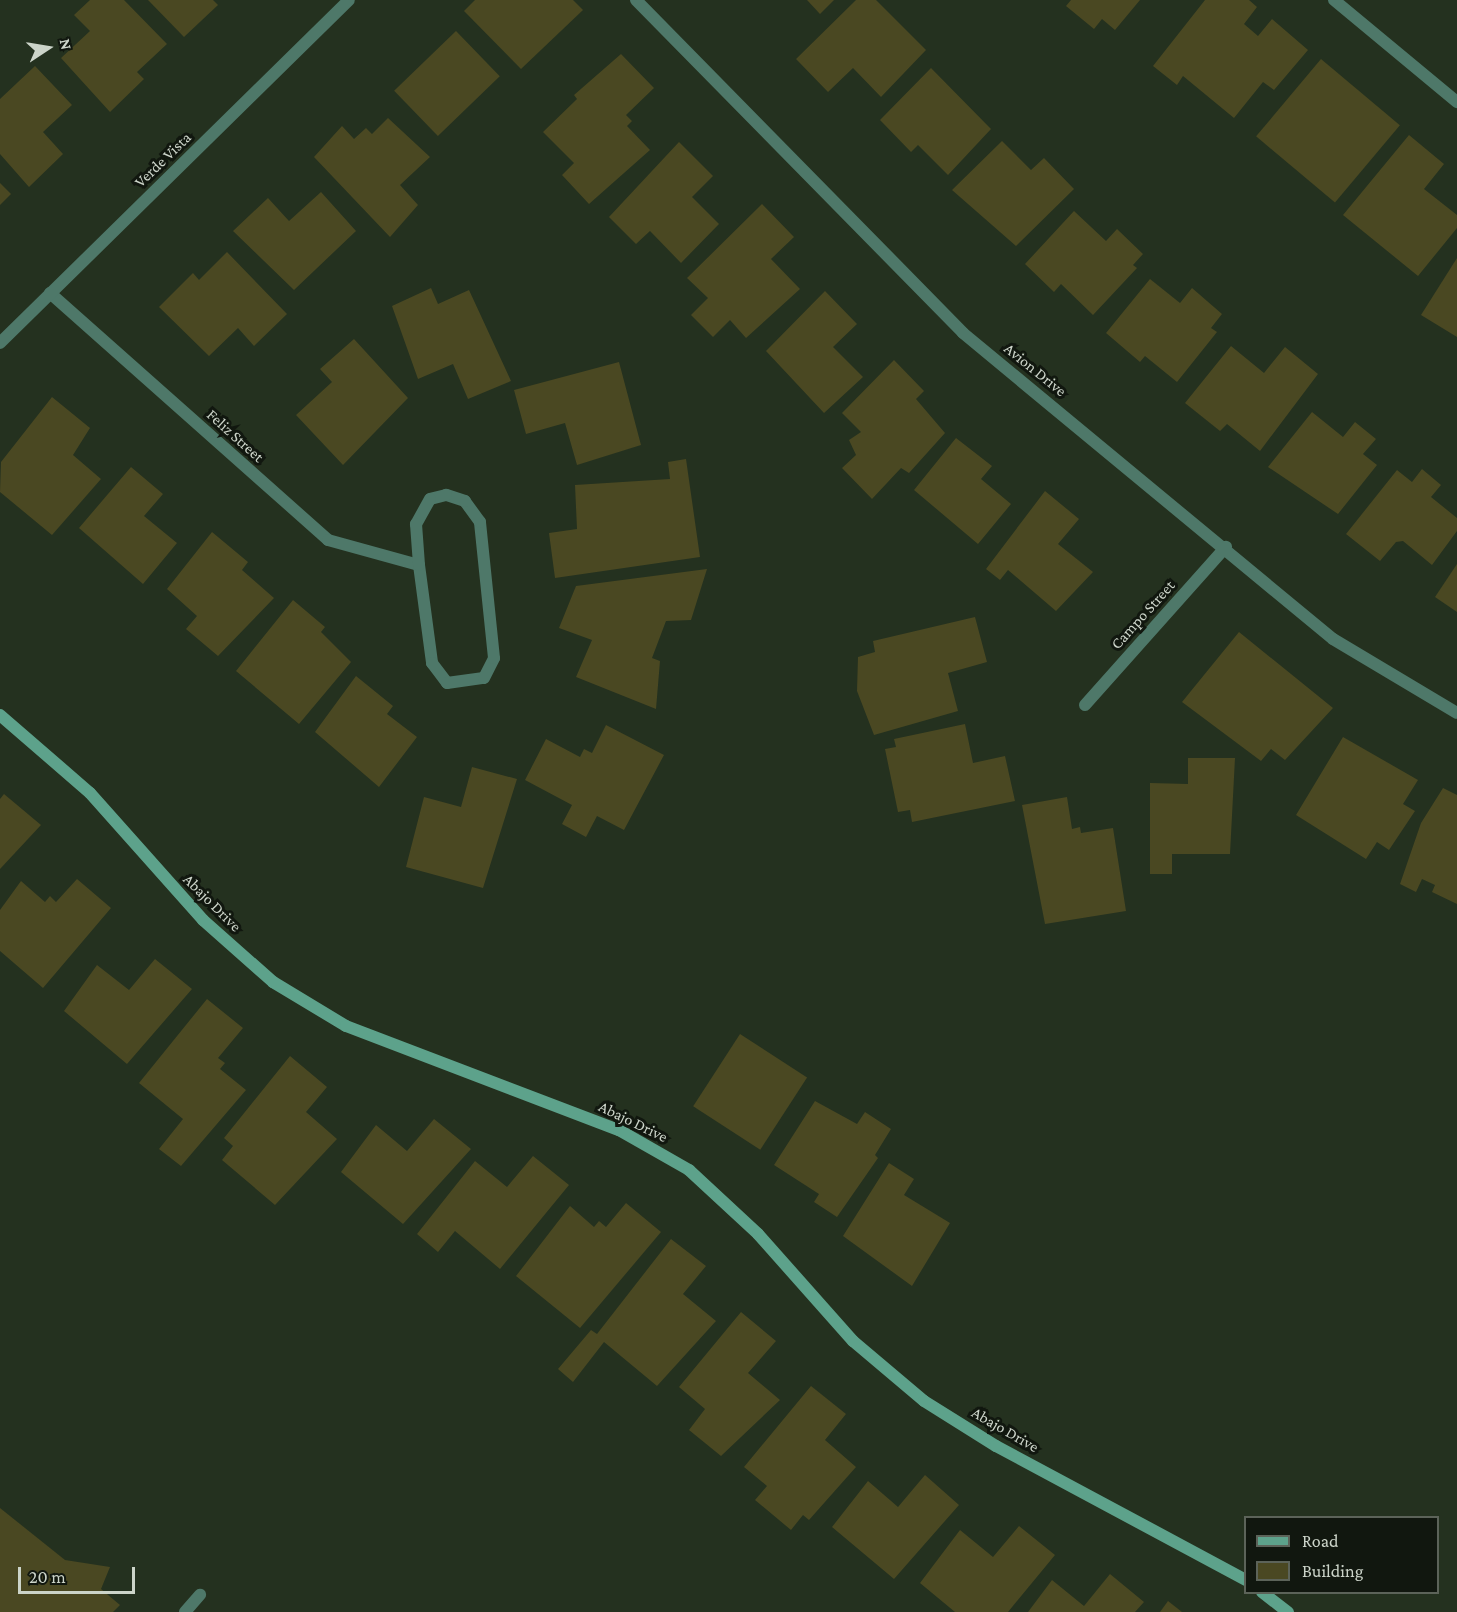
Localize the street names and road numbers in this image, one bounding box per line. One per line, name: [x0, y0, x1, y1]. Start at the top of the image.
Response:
street label: Verde Vista: [131, 128, 195, 192]
street label: Avion Drive: [1000, 339, 1070, 401]
street label: Feliz Street: [202, 405, 268, 467]
street label: Campo Street: [1107, 576, 1179, 654]
street label: Abajo Drive: [179, 870, 245, 936]
street label: Abajo Drive: [595, 1097, 671, 1147]
street label: Abajo Drive: [968, 1403, 1042, 1457]

